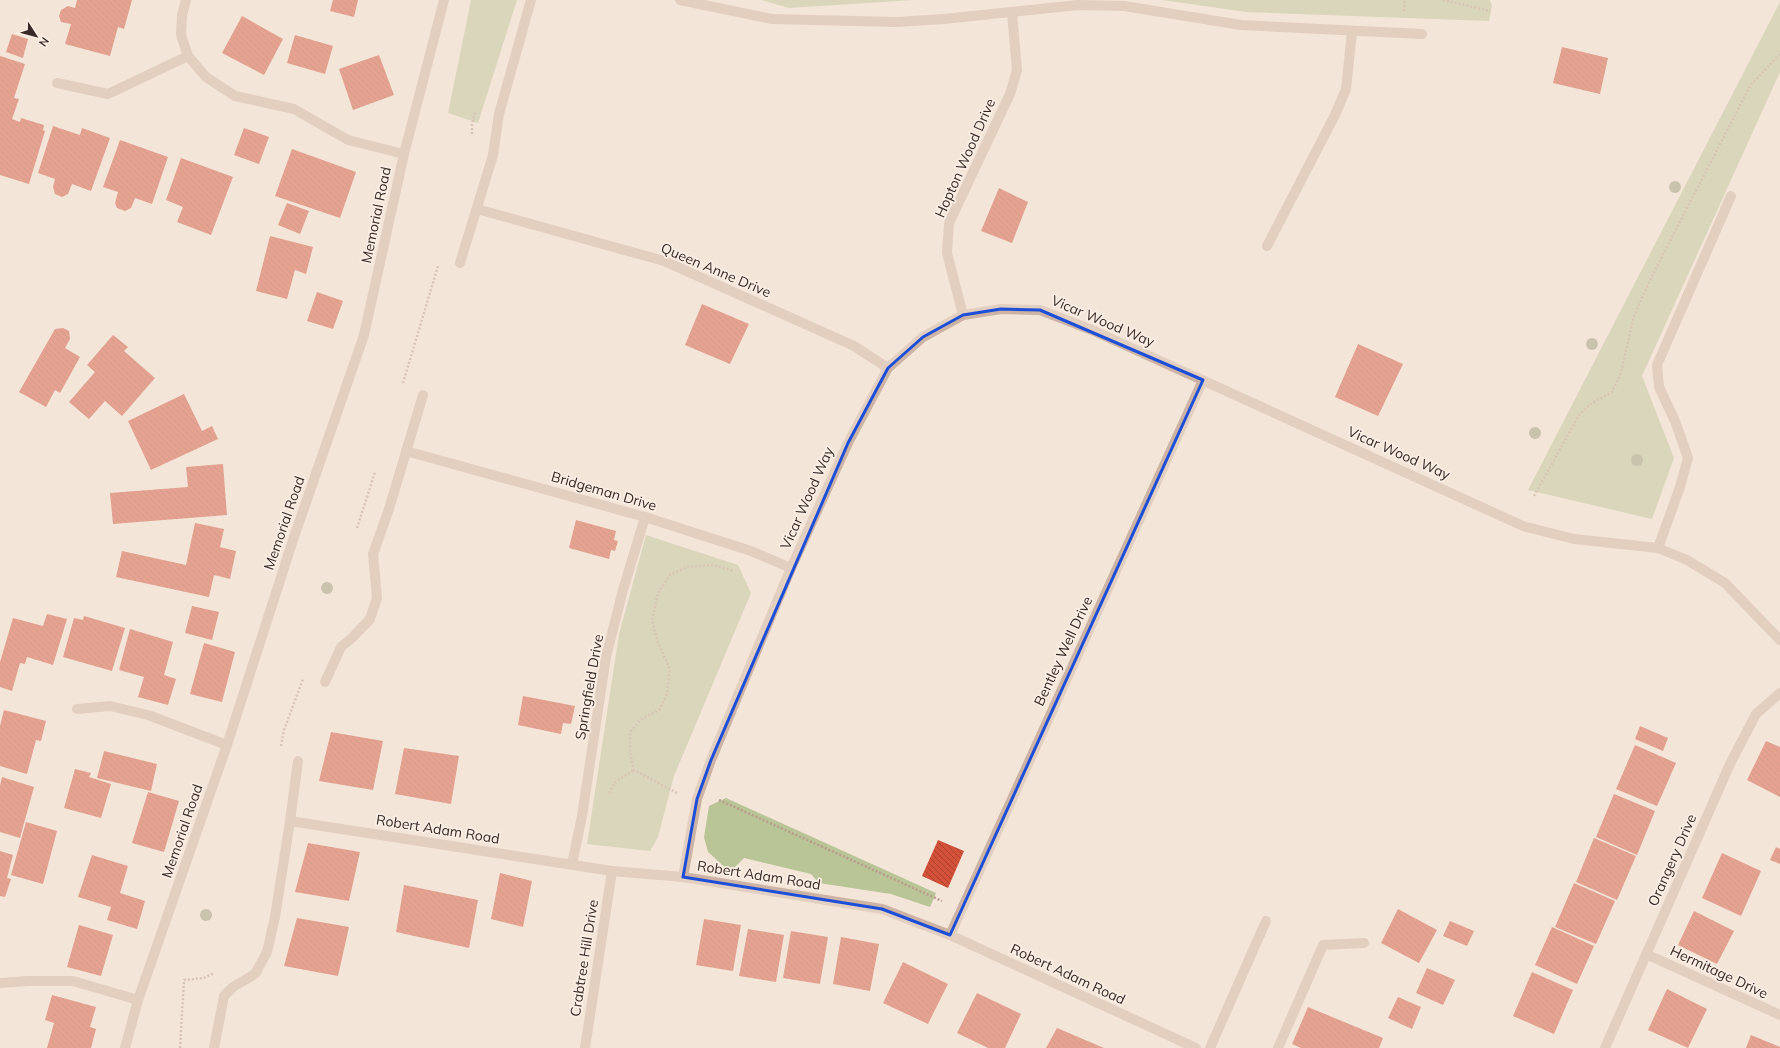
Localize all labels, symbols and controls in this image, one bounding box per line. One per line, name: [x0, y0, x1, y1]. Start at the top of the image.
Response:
north arrow: [16, 16, 56, 56]
text: N: [36, 34, 52, 49]
street label: Hopton Wood Drive: [931, 96, 999, 220]
street label: Memorial Road: [357, 165, 395, 265]
street label: Queen Anne Drive: [658, 239, 774, 301]
street label: Vicar Wood Way: [1049, 291, 1158, 351]
street label: Vicar Wood Way: [1345, 422, 1454, 484]
street label: Vicar Wood Way: [776, 443, 838, 552]
street label: Bridgeman Drive: [549, 467, 659, 515]
street label: Memorial Road: [260, 474, 308, 572]
street label: Bentley Well Drive: [1030, 593, 1096, 709]
street label: Springfield Drive: [571, 633, 607, 741]
street label: Memorial Road: [158, 782, 206, 880]
street label: Robert Adam Road: [375, 810, 501, 848]
street label: Orangery Drive: [1644, 811, 1700, 909]
street label: Robert Adam Road: [696, 856, 822, 894]
street label: Crabtree Hill Drive: [566, 898, 602, 1018]
street label: Robert Adam Road: [1008, 939, 1128, 1009]
street label: Hermitage Drive: [1667, 941, 1771, 1003]

